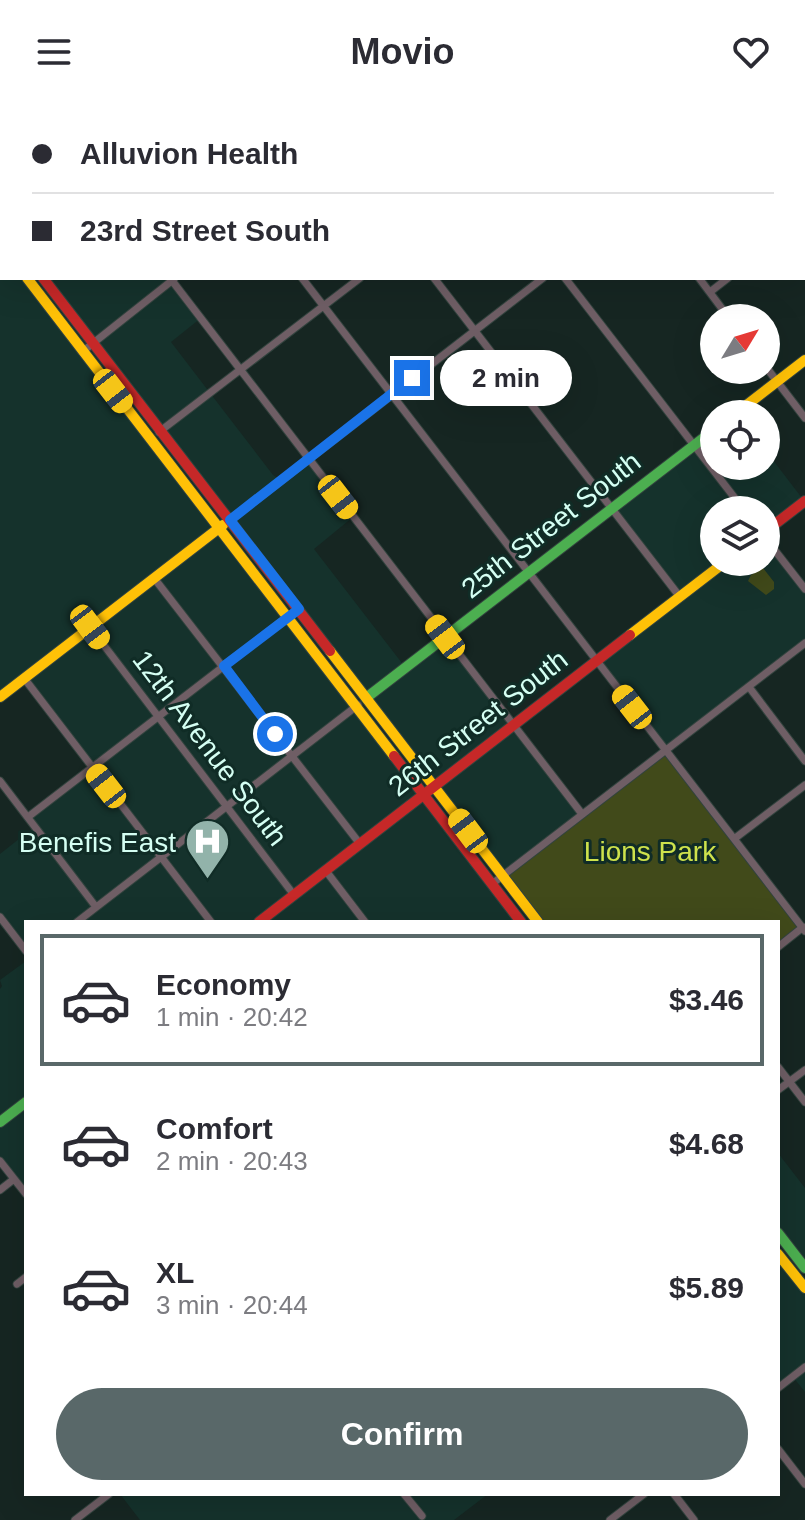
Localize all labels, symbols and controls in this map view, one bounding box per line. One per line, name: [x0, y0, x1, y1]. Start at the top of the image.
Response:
icon: menu: [32, 30, 76, 74]
icon: heart: [729, 30, 773, 74]
text: Movio: [351, 31, 455, 72]
text: Alluvion Health: [80, 137, 298, 170]
text: 23rd Street South: [80, 214, 330, 247]
north arrow: [700, 304, 780, 384]
map controls: [700, 304, 780, 576]
callout: 2 min: [440, 350, 572, 406]
route end: [394, 360, 430, 396]
text: 2 min: [472, 363, 540, 393]
car: [89, 365, 137, 417]
button: locate: [700, 400, 780, 480]
street label: 25th Street South: [456, 446, 646, 604]
car: [314, 471, 362, 523]
button: layers: [700, 496, 780, 576]
car: [66, 601, 114, 653]
car: [421, 611, 469, 663]
street label: 12th Avenue South: [127, 644, 293, 852]
street label: 26th Street South: [383, 644, 573, 802]
car: [608, 681, 656, 733]
route start: [257, 716, 293, 752]
car: [82, 760, 130, 812]
car: [444, 805, 492, 857]
hospital icon: Benefis East: [183, 818, 231, 881]
place label: Benefis East: [19, 827, 176, 858]
park label: Lions Park: [584, 836, 717, 867]
icon: car: [60, 964, 132, 1036]
text: Economy: [156, 968, 291, 1001]
text: $3.46: [669, 983, 744, 1016]
text: 1 min · 20:42: [156, 1002, 308, 1032]
icon: car: [60, 1108, 132, 1180]
text: Comfort: [156, 1112, 273, 1145]
text: $4.68: [669, 1127, 744, 1160]
text: 2 min · 20:43: [156, 1146, 308, 1176]
icon: car: [60, 1252, 132, 1324]
text: XL: [156, 1256, 194, 1289]
text: $5.89: [669, 1271, 744, 1304]
text: 3 min · 20:44: [156, 1290, 308, 1320]
button: Confirm: [56, 1388, 748, 1480]

